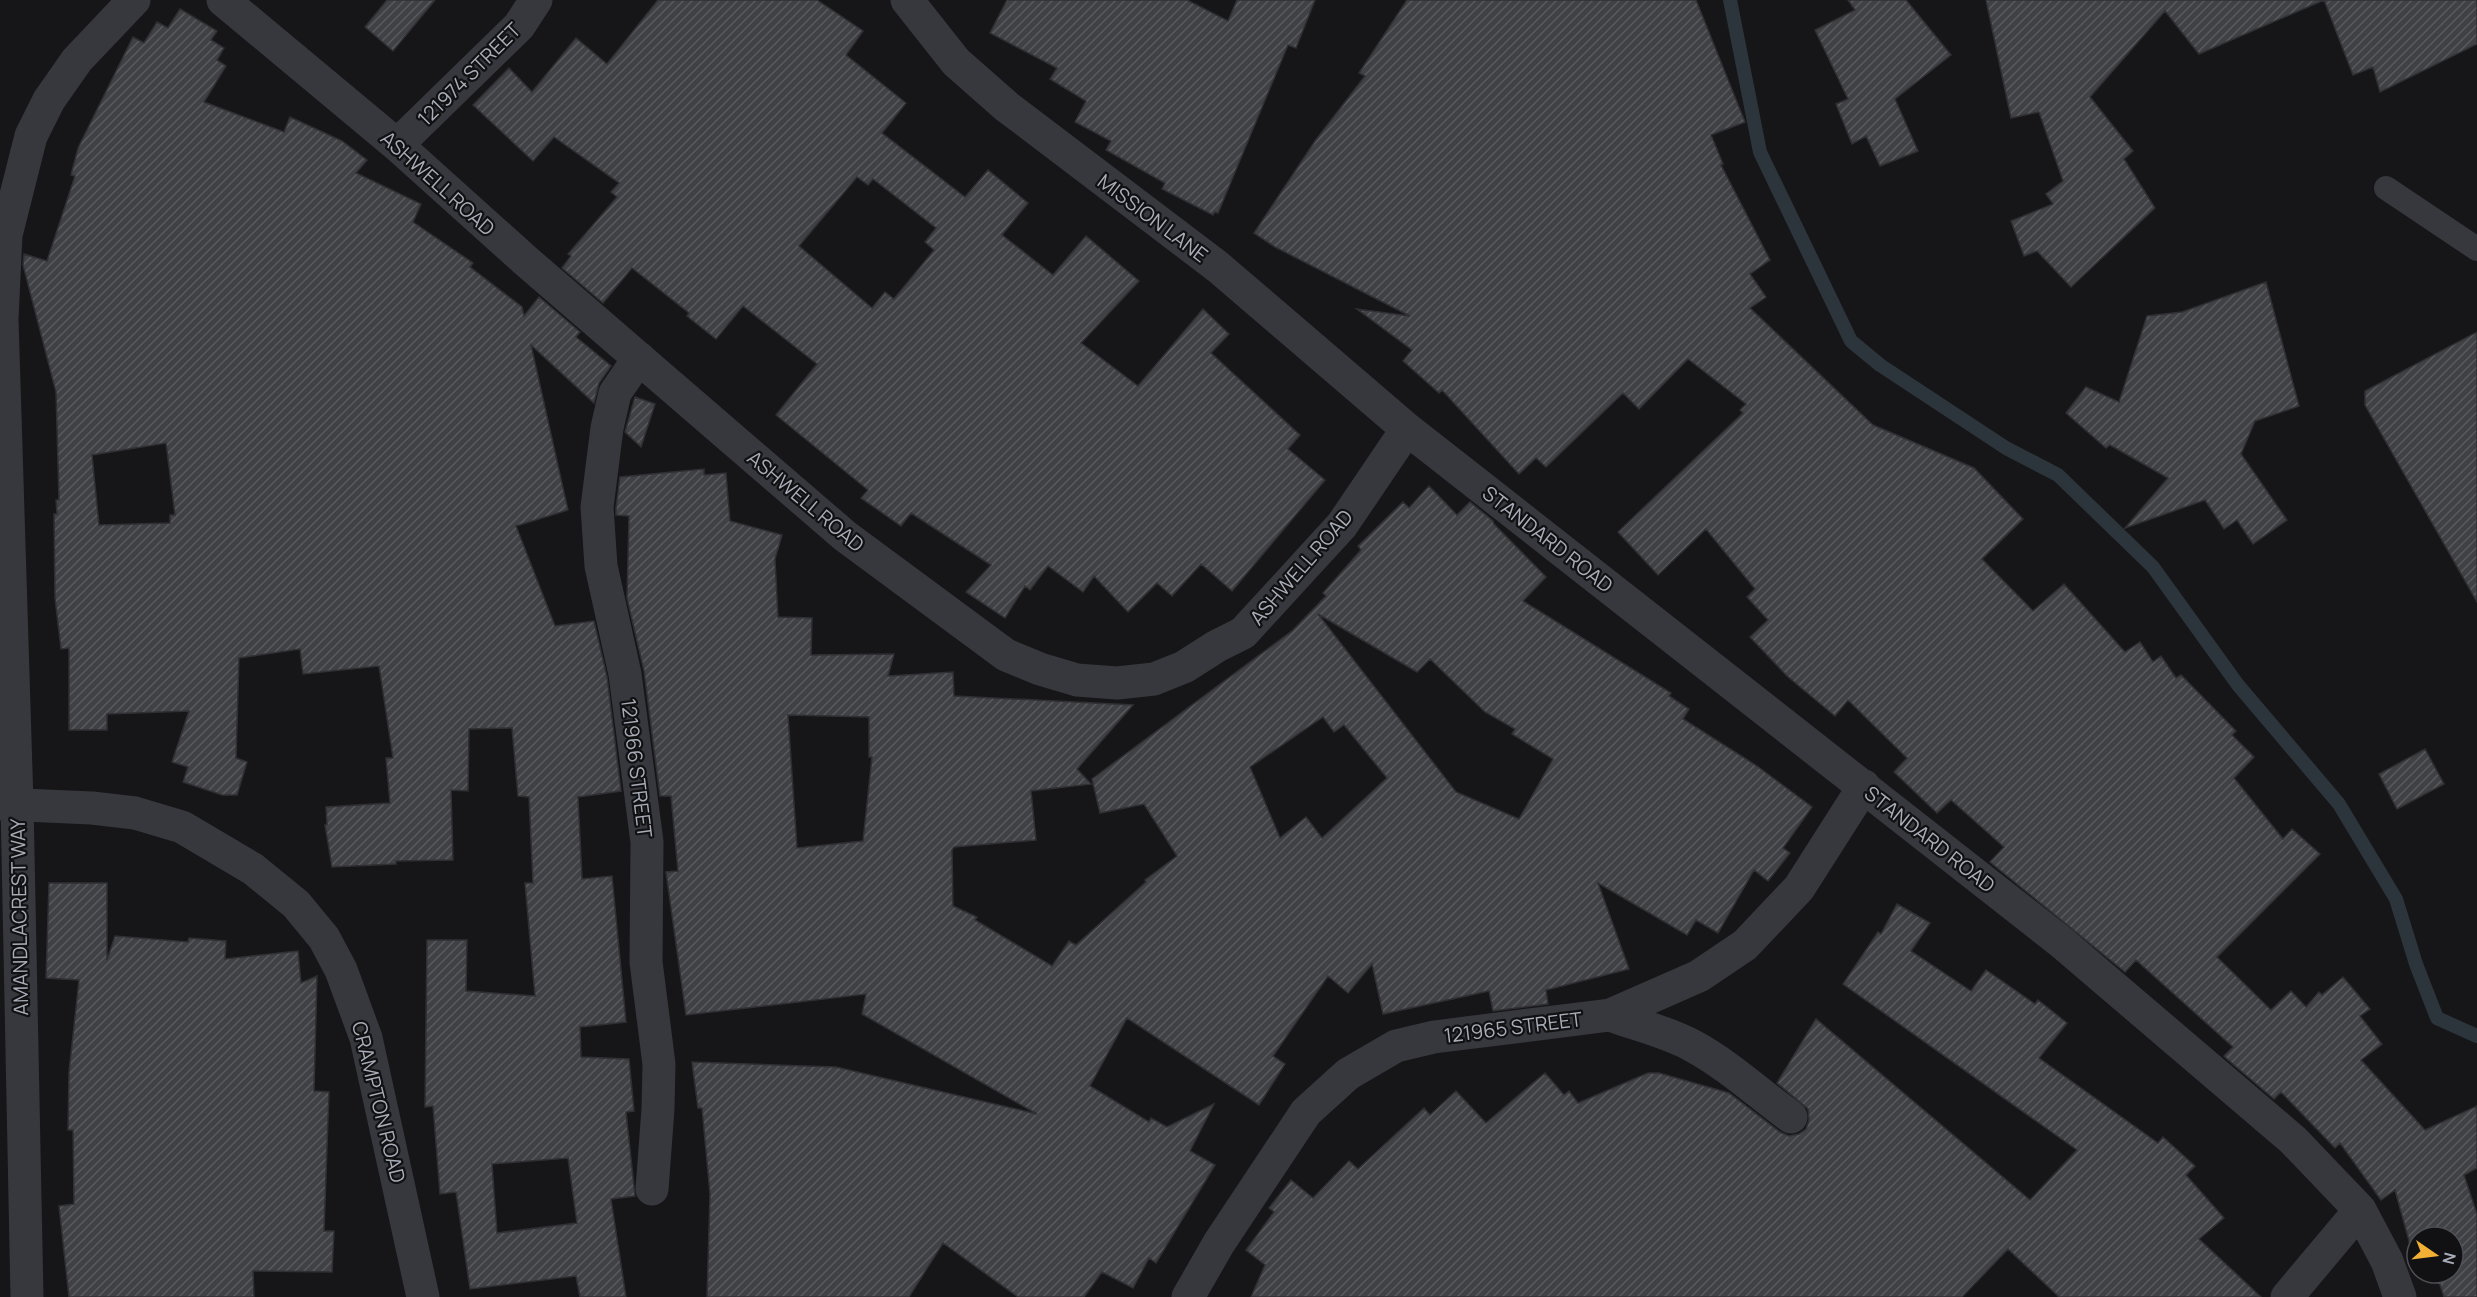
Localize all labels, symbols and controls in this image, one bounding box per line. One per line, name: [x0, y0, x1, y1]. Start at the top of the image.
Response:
street label: 121974 STREET: [411, 16, 527, 132]
street label: ASHWELL ROAD: [375, 125, 501, 241]
street label: MISSION LANE: [1092, 168, 1214, 268]
street label: ASHWELL ROAD: [742, 444, 870, 558]
street label: STANDARD ROAD: [1477, 479, 1619, 599]
street label: ASHWELL ROAD: [1243, 504, 1359, 630]
street label: 121966 STREET: [615, 697, 659, 839]
street label: STANDARD ROAD: [1859, 779, 2001, 899]
street label: AMANDLACREST WAY: [4, 817, 34, 1016]
street label: 121965 STREET: [1442, 1005, 1584, 1049]
street label: CRAMPTON ROAD: [346, 1019, 412, 1185]
north arrow: [2405, 1225, 2465, 1285]
text: N: [2437, 1250, 2462, 1267]

